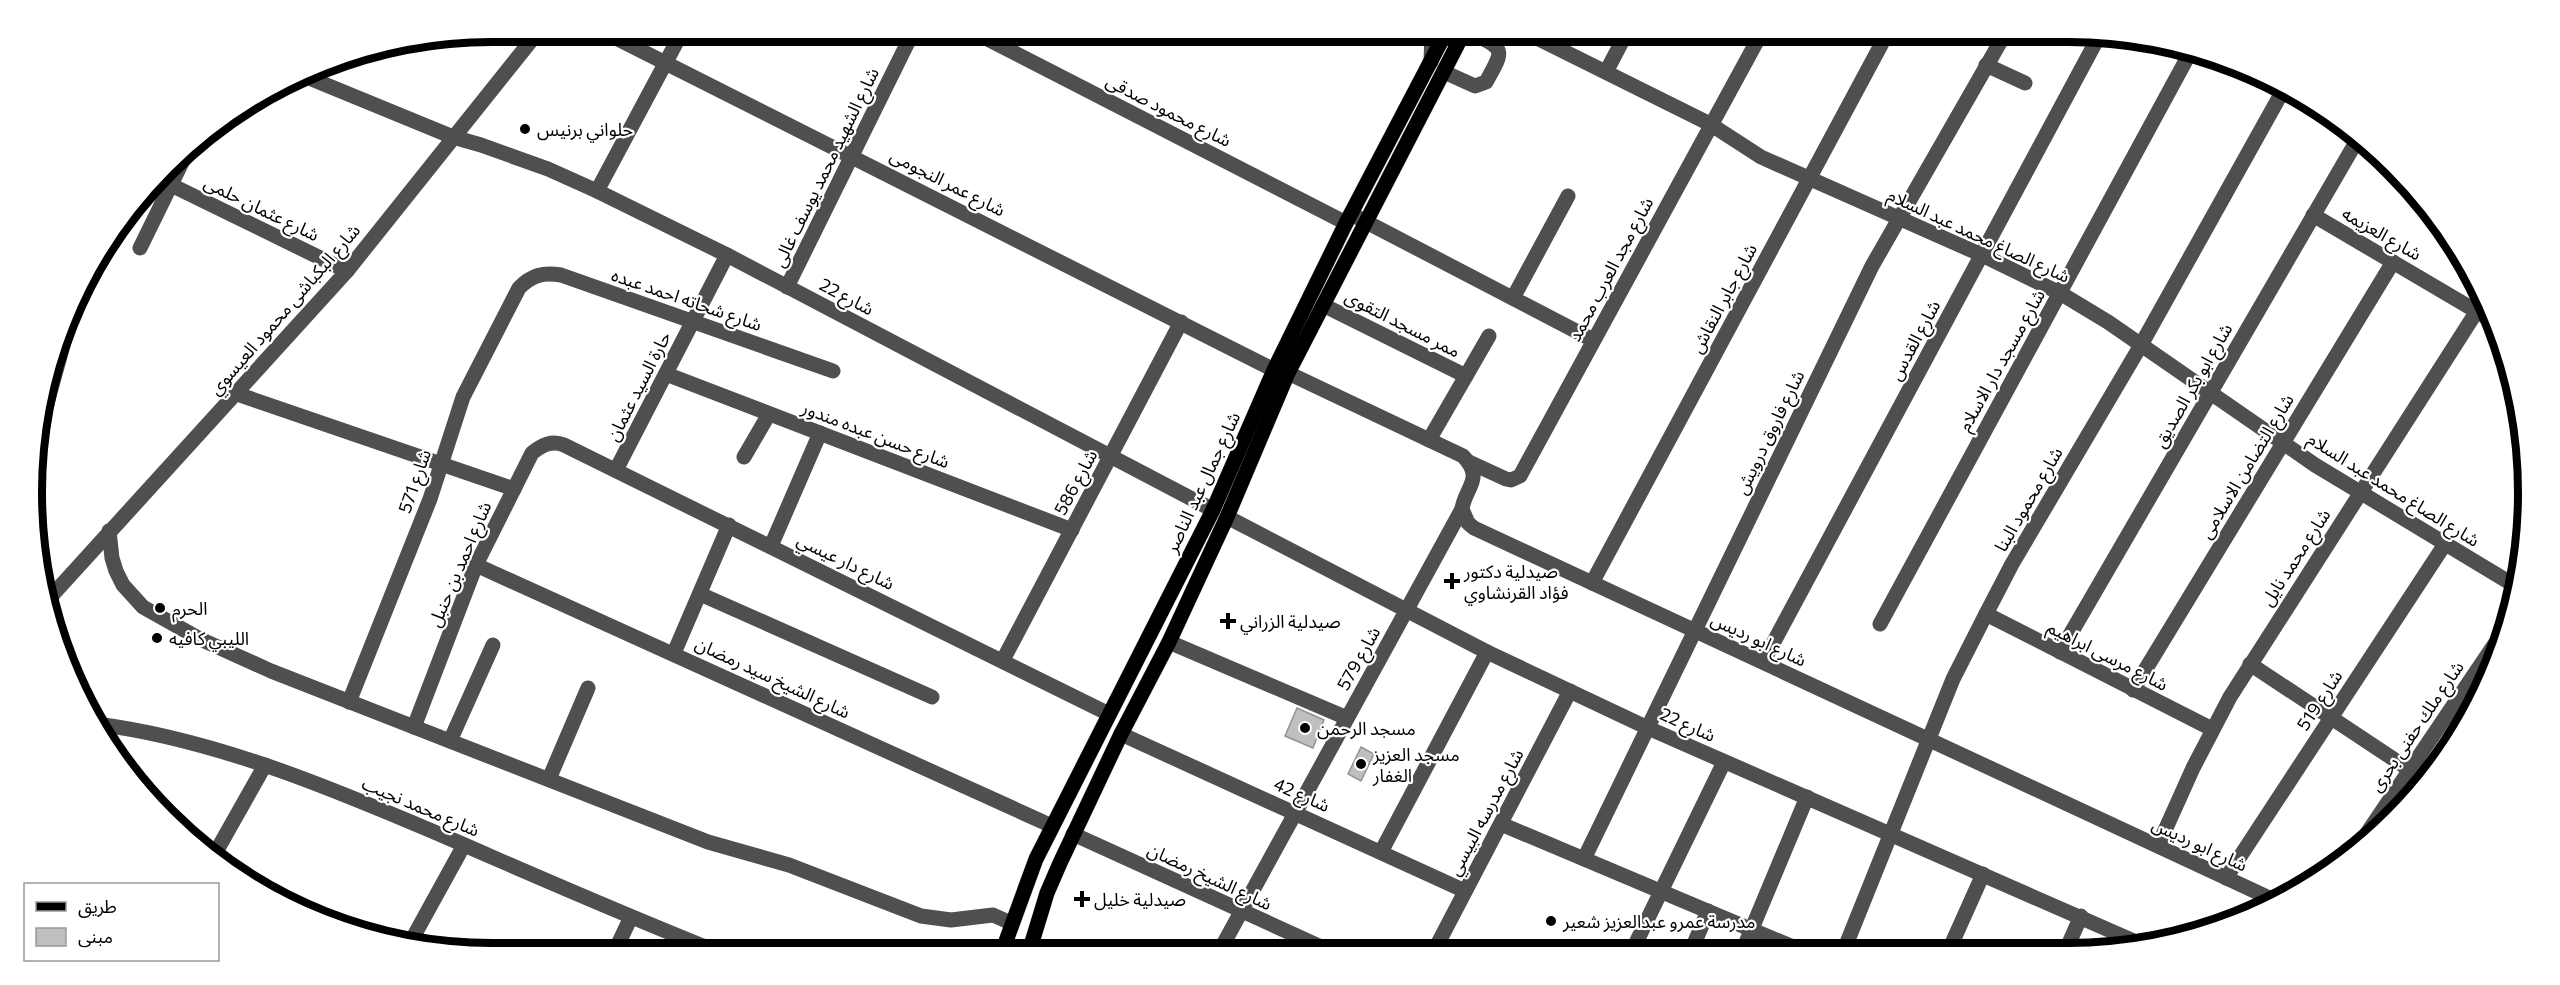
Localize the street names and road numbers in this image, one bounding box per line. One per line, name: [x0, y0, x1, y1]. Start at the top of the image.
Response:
street label: شارع الشهيد محمد يوسف غالى: [767, 64, 887, 272]
street label: شارع محمود صدقى: [1101, 69, 1235, 155]
street label: شارع عمر النجومى: [885, 144, 1009, 224]
street label: شارع عثمان حلمى: [199, 171, 323, 249]
street label: شارع الصاغ محمد عبد السلام: [1883, 183, 2074, 291]
street label: شارع مجد العرب محمد: [1563, 193, 1661, 347]
street label: شارع العزيمه: [2336, 201, 2426, 268]
street label: شارع البكباشى محمود العيسوي: [204, 219, 367, 402]
street label: شارع جابر النقاش: [1685, 239, 1765, 358]
street label: شارع شحاته احمد عبده: [608, 263, 765, 339]
street label: شارع 22: [814, 273, 878, 323]
street label: ممر مسجد التقوى: [1341, 284, 1464, 362]
street label: شارع مسجد دار الاسلام: [1953, 285, 2053, 437]
street label: شارع القدس: [1884, 296, 1948, 386]
street label: شارع ابو بكر الصديق: [2148, 319, 2240, 453]
street label: حارة السيد عثمان: [601, 327, 676, 445]
street label: شارع فاروق درويش: [1729, 366, 1812, 499]
street label: شارع التضامن الاسلامى: [2194, 390, 2301, 544]
street label: شارع حسن عبده مندور: [797, 395, 953, 476]
street label: شارع جمال عبد الناصر: [1159, 408, 1248, 558]
street label: شارع الصاغ محمد عبد السلام: [2302, 427, 2484, 554]
street label: شارع محمود البنا: [1989, 443, 2070, 557]
street label: شارع 571: [393, 446, 439, 517]
street label: شارع 586: [1049, 446, 1105, 520]
street label: شارع احمد بن حنبل: [423, 498, 499, 632]
street label: شارع محمد نايل: [2255, 504, 2338, 612]
street label: شارع دار عيسي: [792, 528, 898, 598]
street label: شارع ابو رديس: [1706, 607, 1810, 674]
street label: شارع مرسى ابراهيم: [2042, 615, 2172, 698]
street label: شارع 579: [1332, 622, 1388, 696]
street label: شارع الشيخ سيد رمضان: [690, 631, 854, 726]
street label: شارع ملك حفنى بحرى: [2364, 656, 2471, 798]
street label: شارع 519: [2291, 666, 2350, 736]
street label: شارع 22: [1655, 702, 1719, 750]
street label: شارع مدرسه البيسي: [1442, 745, 1531, 881]
street label: شارع محمد نجيب: [357, 771, 483, 844]
street label: شارع 42: [1269, 772, 1333, 820]
street label: شارع ابو رديس: [2147, 812, 2251, 879]
street label: شارع الشيخ رمضان: [1143, 838, 1276, 918]

